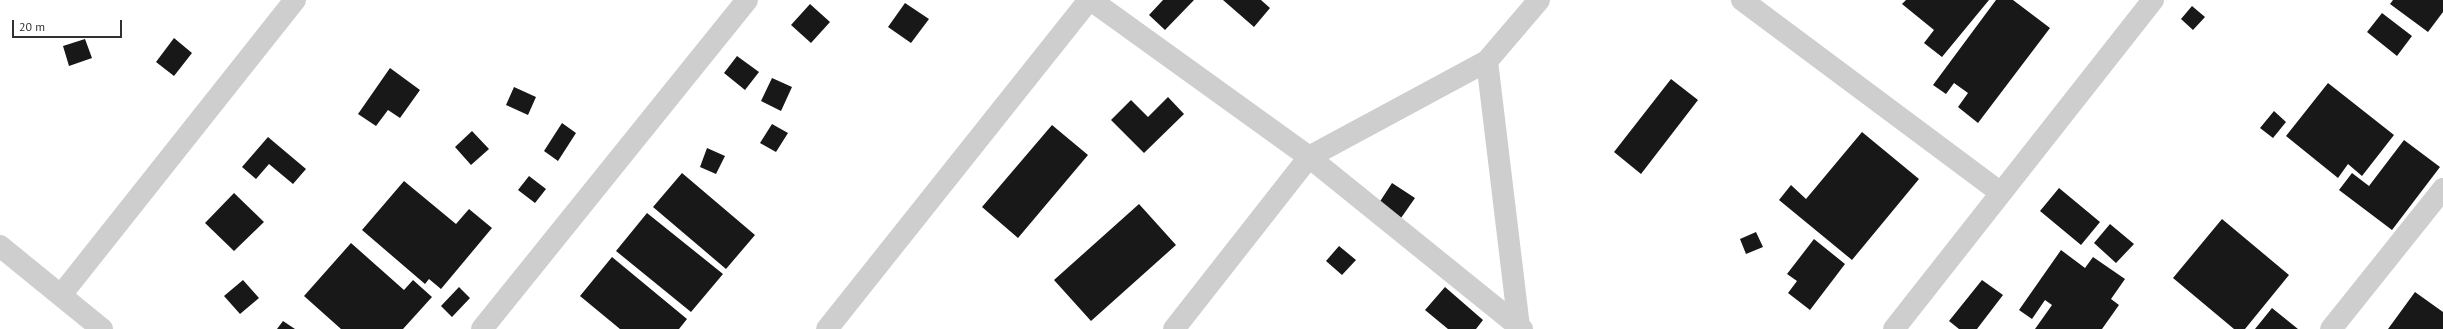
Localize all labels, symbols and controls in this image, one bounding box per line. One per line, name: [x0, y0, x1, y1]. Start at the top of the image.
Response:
scale bar: [14, 12, 124, 38]
text: 20 m: [19, 19, 45, 34]

